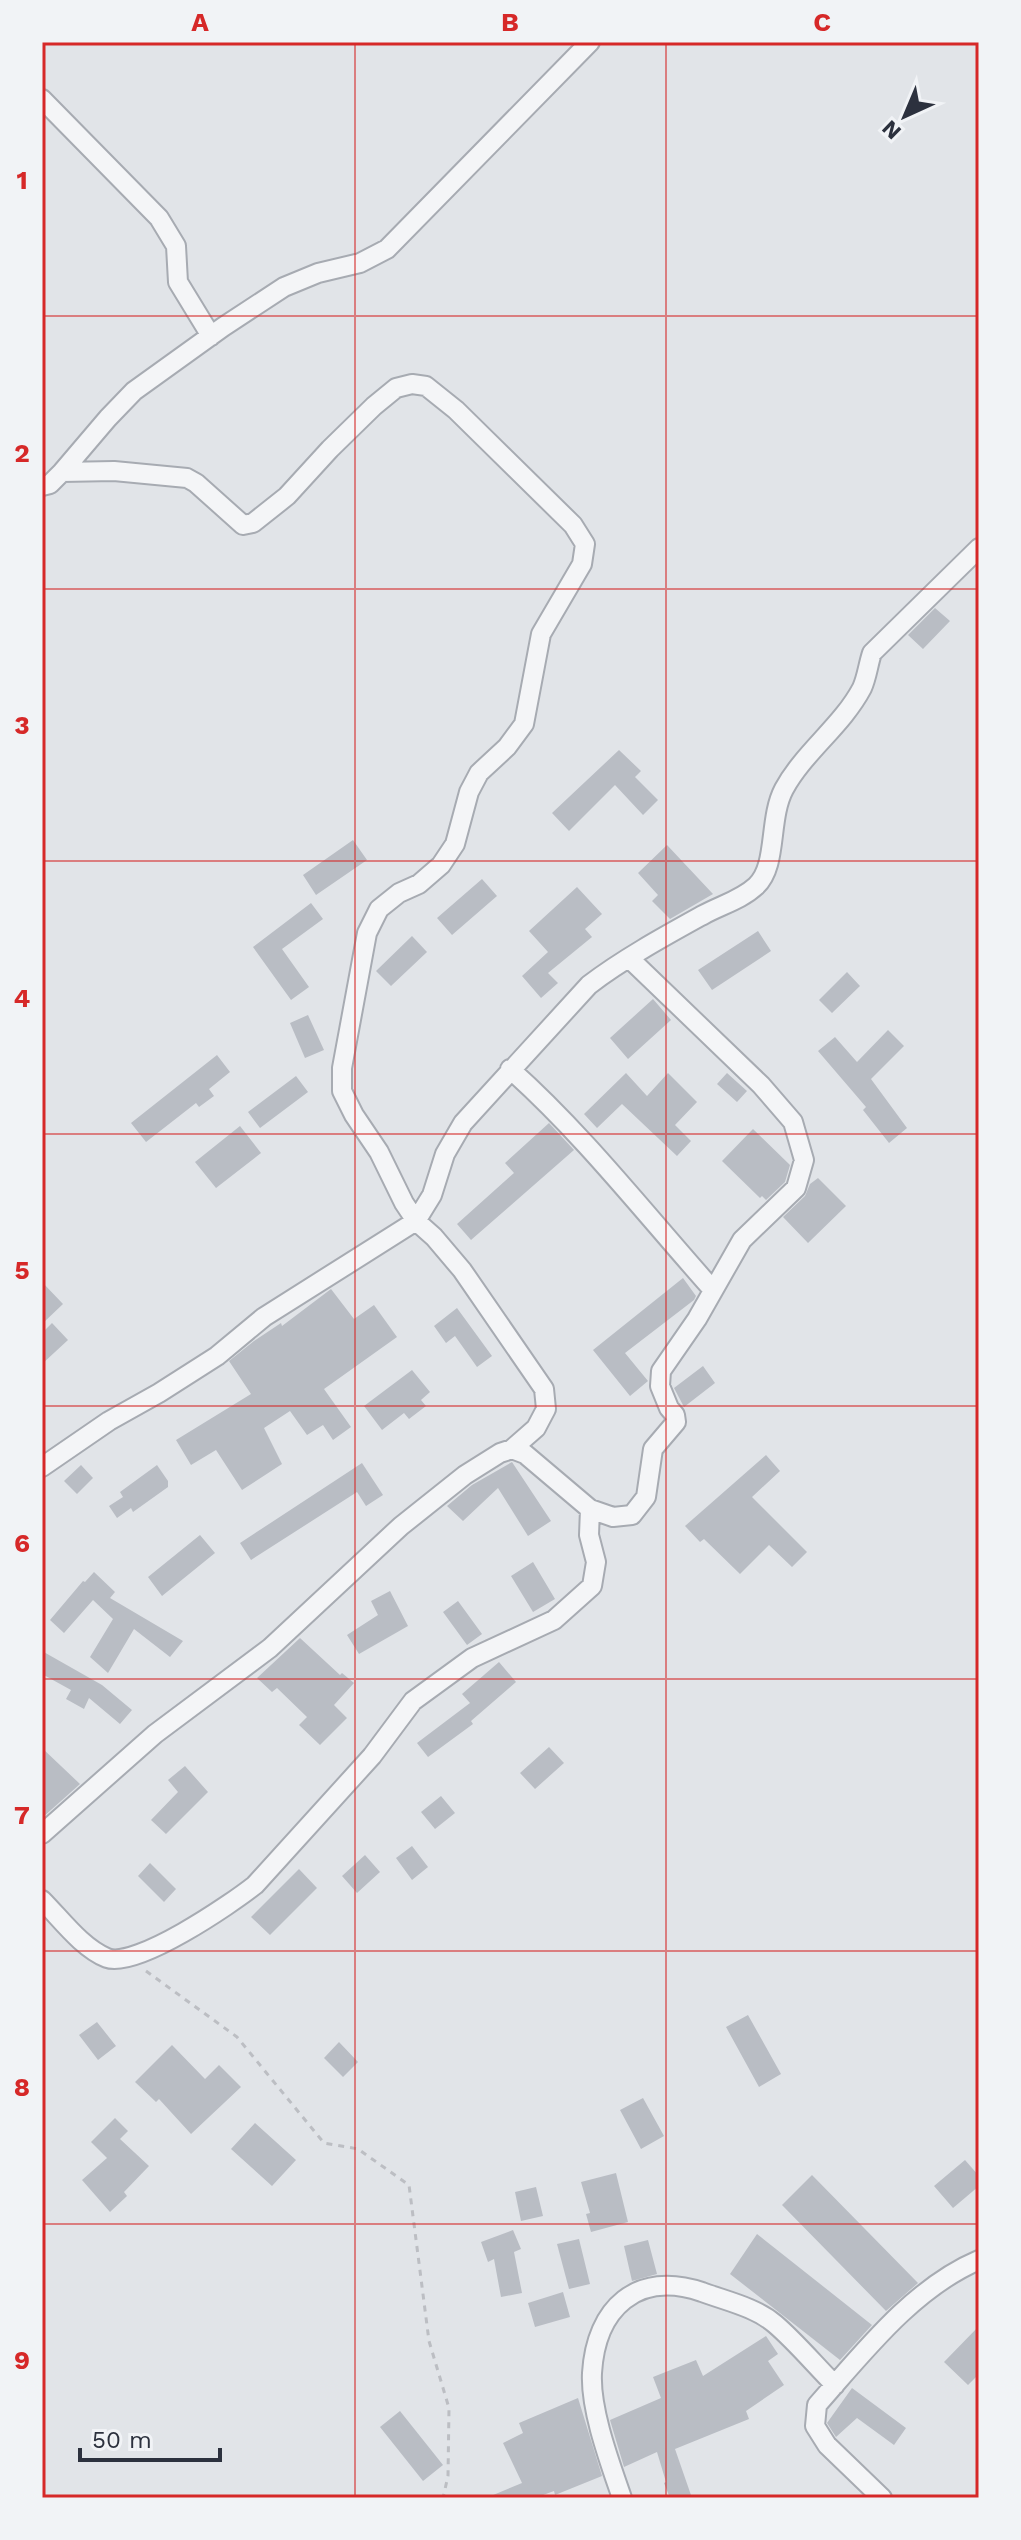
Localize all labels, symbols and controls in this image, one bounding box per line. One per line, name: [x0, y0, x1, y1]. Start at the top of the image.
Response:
text: A: [191, 7, 209, 37]
text: B: [501, 7, 519, 37]
text: C: [813, 7, 831, 37]
north arrow: [865, 76, 945, 156]
text: N: [877, 115, 906, 145]
text: 1: [16, 165, 28, 195]
text: 2: [14, 438, 30, 468]
text: 3: [14, 710, 30, 740]
text: 4: [14, 983, 31, 1013]
text: 5: [14, 1255, 30, 1285]
text: 6: [14, 1528, 30, 1558]
text: 7: [14, 1800, 30, 1830]
text: 8: [14, 2072, 30, 2102]
text: 9: [14, 2345, 30, 2375]
scale bar: [80, 2412, 220, 2462]
text: 50 m: [92, 2426, 152, 2454]

